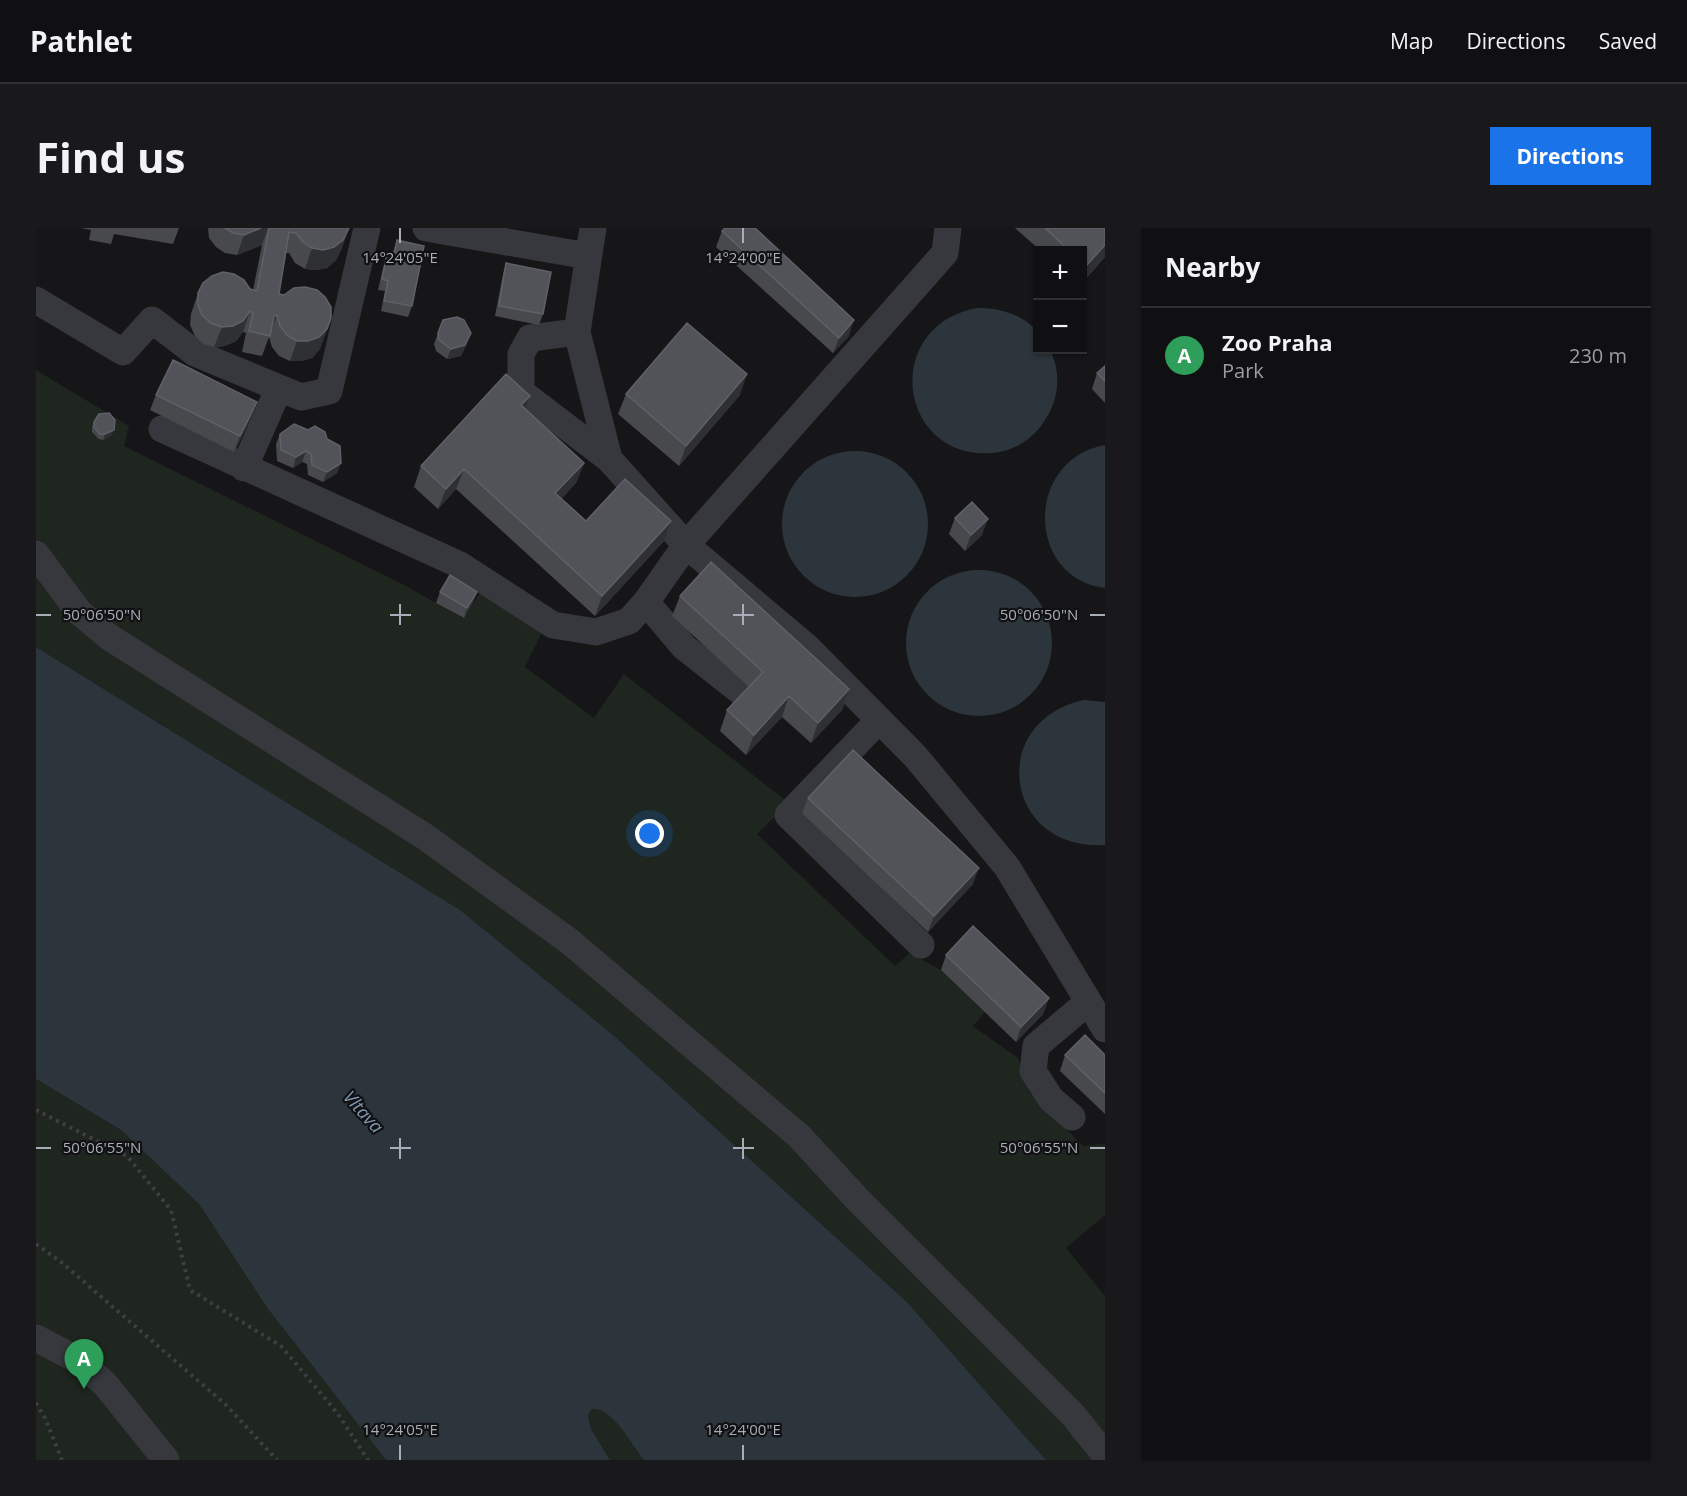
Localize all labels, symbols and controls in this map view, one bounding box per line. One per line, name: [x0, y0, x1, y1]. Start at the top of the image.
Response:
text: Pathlet: [30, 22, 132, 60]
text: Map: [1390, 27, 1433, 55]
text: Directions: [1466, 27, 1566, 55]
text: Saved: [1599, 27, 1657, 55]
button: Directions: [1490, 127, 1651, 185]
text: Find us: [36, 128, 185, 185]
map controls: [1033, 246, 1087, 354]
button: +: [1033, 246, 1087, 300]
text: 14°24'05"E: [362, 247, 438, 267]
text: 14°24'00"E: [705, 247, 781, 267]
text: Nearby: [1165, 249, 1260, 285]
button: −: [1033, 300, 1087, 354]
text: Zoo Praha: [1222, 327, 1333, 357]
text: A: [1178, 342, 1191, 369]
text: 230 m: [1569, 342, 1627, 369]
text: Park: [1222, 357, 1264, 384]
text: 50°06'50"N: [63, 604, 141, 624]
text: 50°06'50"N: [1000, 604, 1078, 624]
your location: [635, 819, 664, 848]
water label: Vltava: [338, 1085, 389, 1138]
text: 50°06'55"N: [63, 1137, 141, 1157]
text: 50°06'55"N: [1000, 1137, 1078, 1157]
pin: A: [64, 1340, 104, 1389]
text: 14°24'05"E: [362, 1419, 438, 1439]
text: 14°24'00"E: [705, 1419, 781, 1439]

